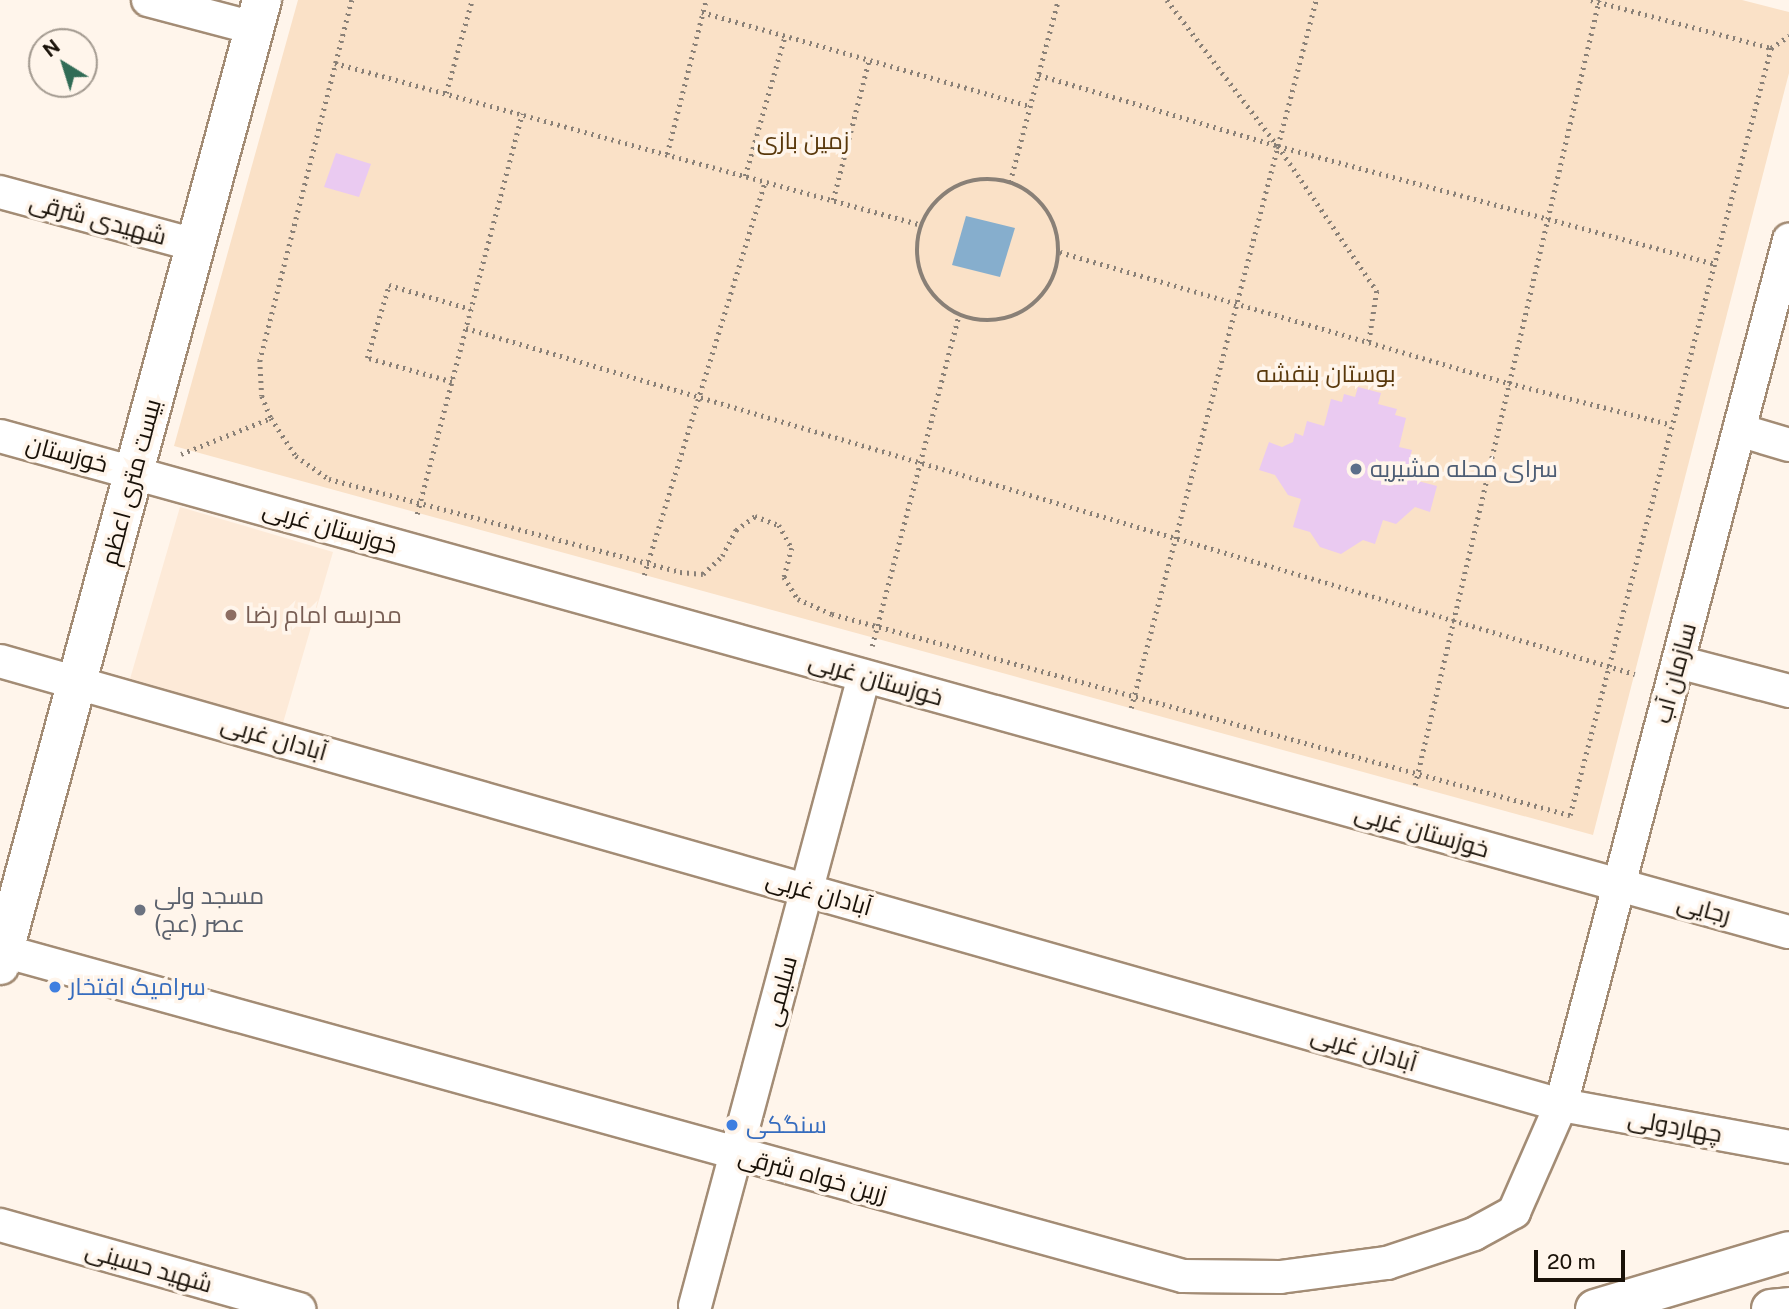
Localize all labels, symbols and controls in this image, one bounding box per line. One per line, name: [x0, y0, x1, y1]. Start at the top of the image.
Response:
north arrow: [28, 28, 98, 98]
text: N: [39, 35, 64, 61]
park label: زمین بازی: [757, 127, 849, 155]
street label: شهیدی شرقی: [26, 187, 170, 251]
park label: بوستان بنفشه: [1256, 360, 1396, 388]
street label: بیست متری اعظم: [95, 396, 167, 568]
street label: خوزستان: [23, 429, 111, 479]
place label: سرای محله مشیریه: [1370, 455, 1558, 483]
marker: سرای محله مشیریه: [1348, 461, 1364, 477]
street label: خوزستان غربی: [260, 494, 400, 560]
place label: مدرسه امام رضا: [245, 601, 402, 629]
marker: مدرسه امام رضا: [223, 607, 239, 623]
street label: سازمان آب: [1648, 620, 1702, 726]
street label: خوزستان غربی: [806, 646, 946, 712]
street label: آبادان غربی: [218, 709, 330, 767]
street label: خوزستان غربی: [1352, 798, 1492, 864]
street label: آبادان غربی: [763, 864, 875, 922]
place label: مسجد ولی عصر (عج): [154, 882, 264, 938]
street label: رجایی: [1674, 888, 1734, 930]
marker: مسجد ولی عصر (عج): [132, 902, 148, 918]
street label: سلیمی: [757, 953, 803, 1029]
place label: سرامیک افتخار: [69, 973, 206, 1001]
marker: سرامیک افتخار: [47, 979, 63, 995]
street label: آبادان غربی: [1308, 1020, 1420, 1078]
street label: چهاردولی: [1626, 1104, 1724, 1148]
place label: سنگکی: [746, 1111, 827, 1139]
marker: سنگکی: [724, 1117, 740, 1133]
street label: زرین خواه شرقی: [735, 1141, 891, 1209]
street label: شهید حسینی: [82, 1235, 216, 1299]
scale bar: [1537, 1236, 1628, 1280]
text: 20 m: [1547, 1249, 1596, 1274]

